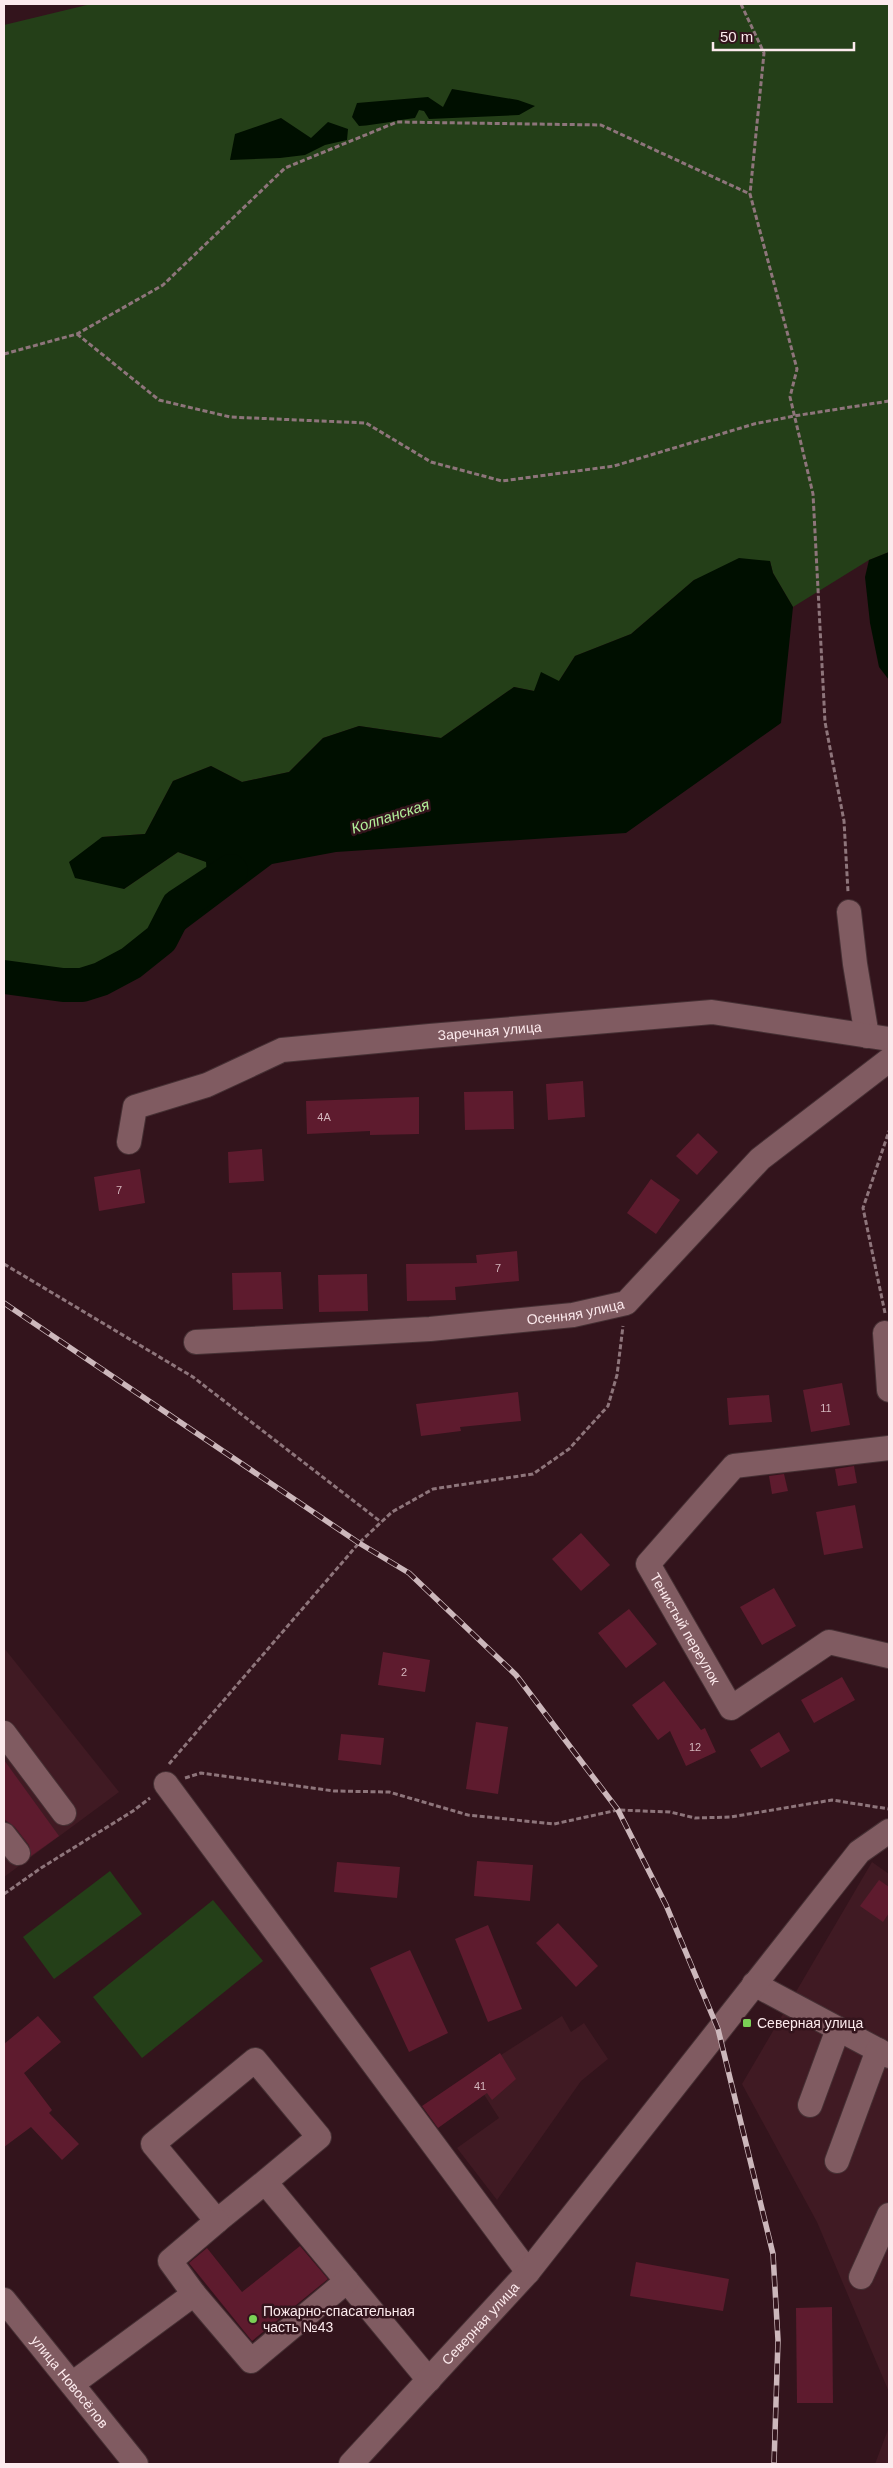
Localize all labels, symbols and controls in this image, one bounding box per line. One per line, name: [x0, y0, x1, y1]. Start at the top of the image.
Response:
scale bar: [713, 20, 854, 52]
text: 50 m: [720, 28, 753, 45]
water label: Колпанская: [349, 795, 431, 837]
street label: Заречная улица: [437, 1019, 542, 1043]
house number: 4А: [317, 1111, 331, 1123]
house number: 7: [116, 1184, 122, 1196]
house number: 7: [495, 1262, 501, 1274]
street label: Осенняя улица: [526, 1296, 626, 1327]
house number: 11: [820, 1402, 832, 1414]
street label: Тенистый переулок: [647, 1570, 724, 1688]
house number: 2: [401, 1666, 407, 1678]
house number: 12: [689, 1741, 701, 1753]
place label: Северная улица: [757, 2015, 863, 2031]
marker: Северная улица: [741, 2017, 753, 2029]
house number: 41: [474, 2080, 486, 2092]
street label: Северная улица: [439, 2279, 523, 2368]
place label: Пожарно-спасательная часть №43: [263, 2303, 415, 2335]
marker: Пожарно-спасательная часть №43: [247, 2313, 259, 2325]
street label: улица Новосёлов: [28, 2332, 112, 2431]

